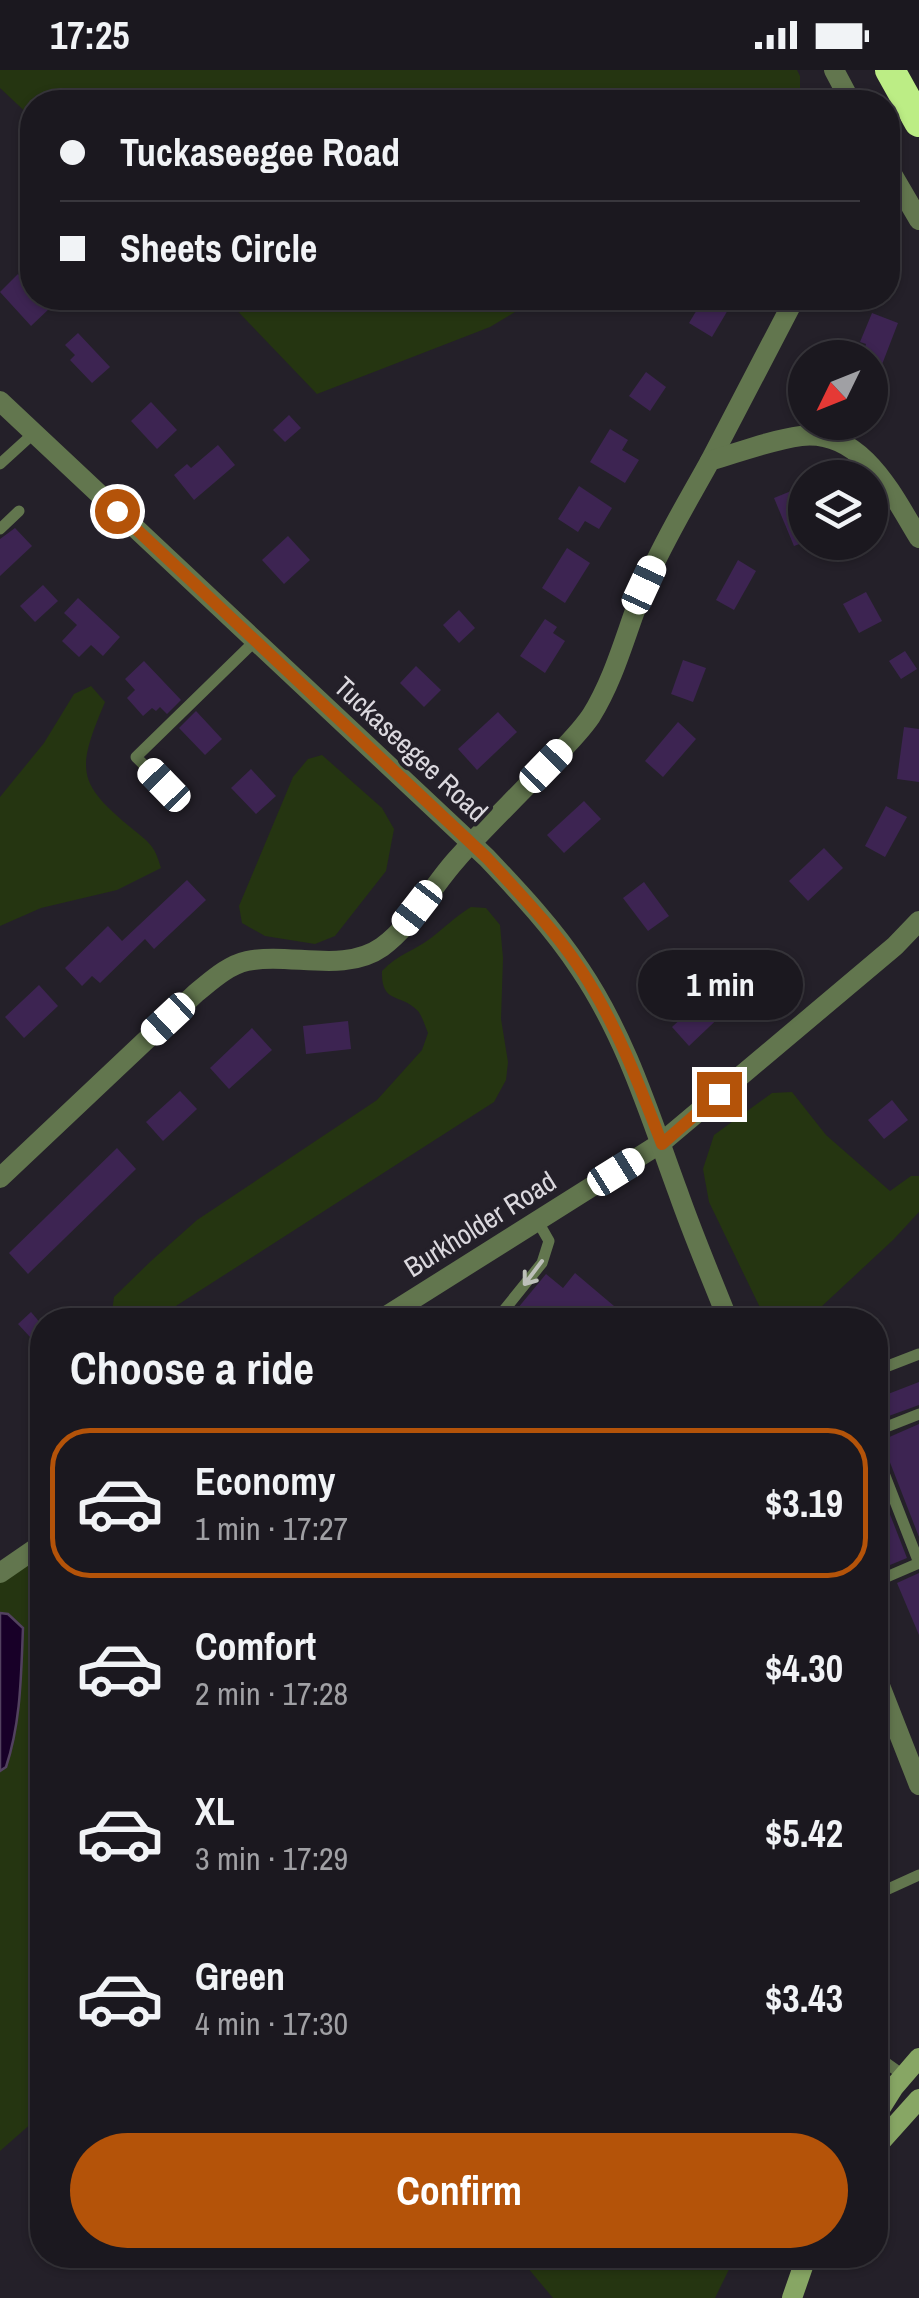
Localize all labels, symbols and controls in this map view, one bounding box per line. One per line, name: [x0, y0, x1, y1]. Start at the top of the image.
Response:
text: 17:25: [50, 10, 130, 61]
text: Tuckaseegee Road: [120, 127, 400, 178]
text: Sheets Circle: [120, 223, 317, 274]
north arrow: [788, 340, 888, 440]
map controls: [788, 340, 888, 560]
button: layers: [788, 460, 888, 560]
route start: [95, 489, 140, 534]
car: [618, 551, 670, 619]
street label: Tuckaseegee Road: [326, 668, 496, 830]
car: [514, 734, 578, 798]
car: [132, 753, 196, 817]
car: [387, 875, 447, 941]
callout: 1 min: [636, 949, 802, 1019]
text: 1 min: [686, 963, 755, 1006]
car: [136, 988, 200, 1050]
route end: [697, 1072, 742, 1117]
car: [583, 1143, 649, 1201]
street label: Burkholder Road: [397, 1162, 563, 1286]
one-way arrow: [522, 1259, 543, 1286]
text: Choose a ride: [70, 1337, 314, 1398]
text: Economy: [195, 1456, 335, 1507]
icon: car: [75, 1458, 165, 1548]
text: $3.19: [765, 1478, 843, 1529]
text: 1 min · 17:27: [195, 1507, 348, 1550]
text: Comfort: [195, 1621, 316, 1672]
icon: car: [75, 1623, 165, 1713]
text: $4.30: [765, 1643, 843, 1694]
text: 2 min · 17:28: [195, 1672, 348, 1715]
text: XL: [195, 1786, 235, 1837]
icon: car: [75, 1788, 165, 1878]
text: $5.42: [765, 1808, 843, 1859]
text: 3 min · 17:29: [195, 1837, 348, 1880]
text: Green: [195, 1951, 285, 2002]
icon: car: [75, 1953, 165, 2043]
text: $3.43: [765, 1973, 843, 2024]
text: 4 min · 17:30: [195, 2002, 348, 2045]
button: Confirm: [70, 2133, 848, 2248]

